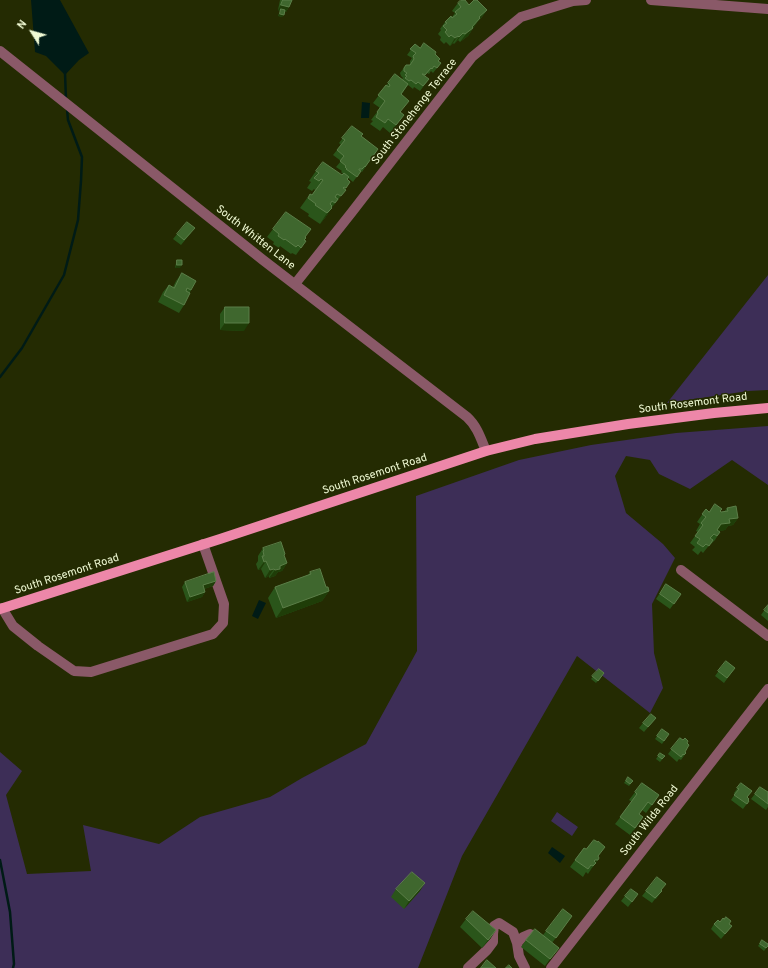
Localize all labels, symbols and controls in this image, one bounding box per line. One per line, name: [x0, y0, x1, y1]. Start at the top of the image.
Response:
north arrow: [12, 12, 52, 52]
text: N: [14, 17, 30, 32]
street label: South Stonehenge Terrace: [370, 56, 460, 168]
street label: South Whitten Lane: [213, 203, 297, 273]
street label: South Rosemont Road: [638, 391, 748, 417]
street label: South Rosemont Road: [321, 452, 429, 498]
street label: South Rosemont Road: [13, 552, 121, 598]
street label: South Wilda Road: [618, 783, 682, 859]

